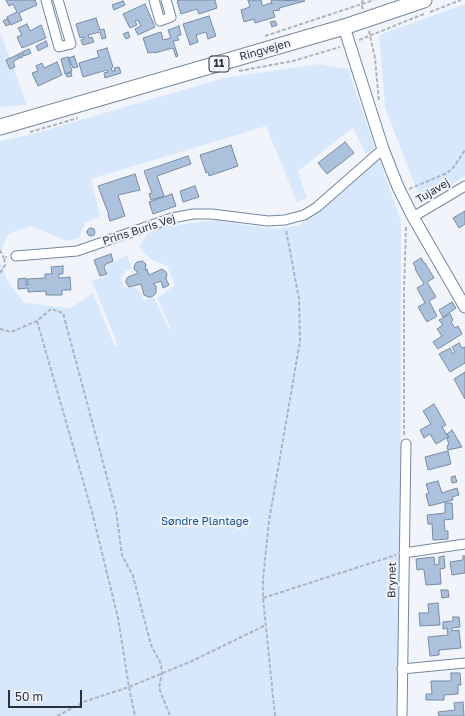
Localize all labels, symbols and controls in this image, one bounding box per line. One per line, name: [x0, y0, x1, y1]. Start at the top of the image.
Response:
street label: Ringvejen: [238, 36, 292, 64]
road number: 11: [209, 56, 229, 72]
street label: Tujavej: [414, 176, 452, 206]
street label: Prins Buris Vej: [101, 212, 177, 248]
park label: Søndre Plantage: [161, 515, 249, 529]
street label: Brynet: [385, 562, 399, 598]
scale bar: [10, 682, 84, 708]
text: 50 m: [15, 689, 43, 704]

